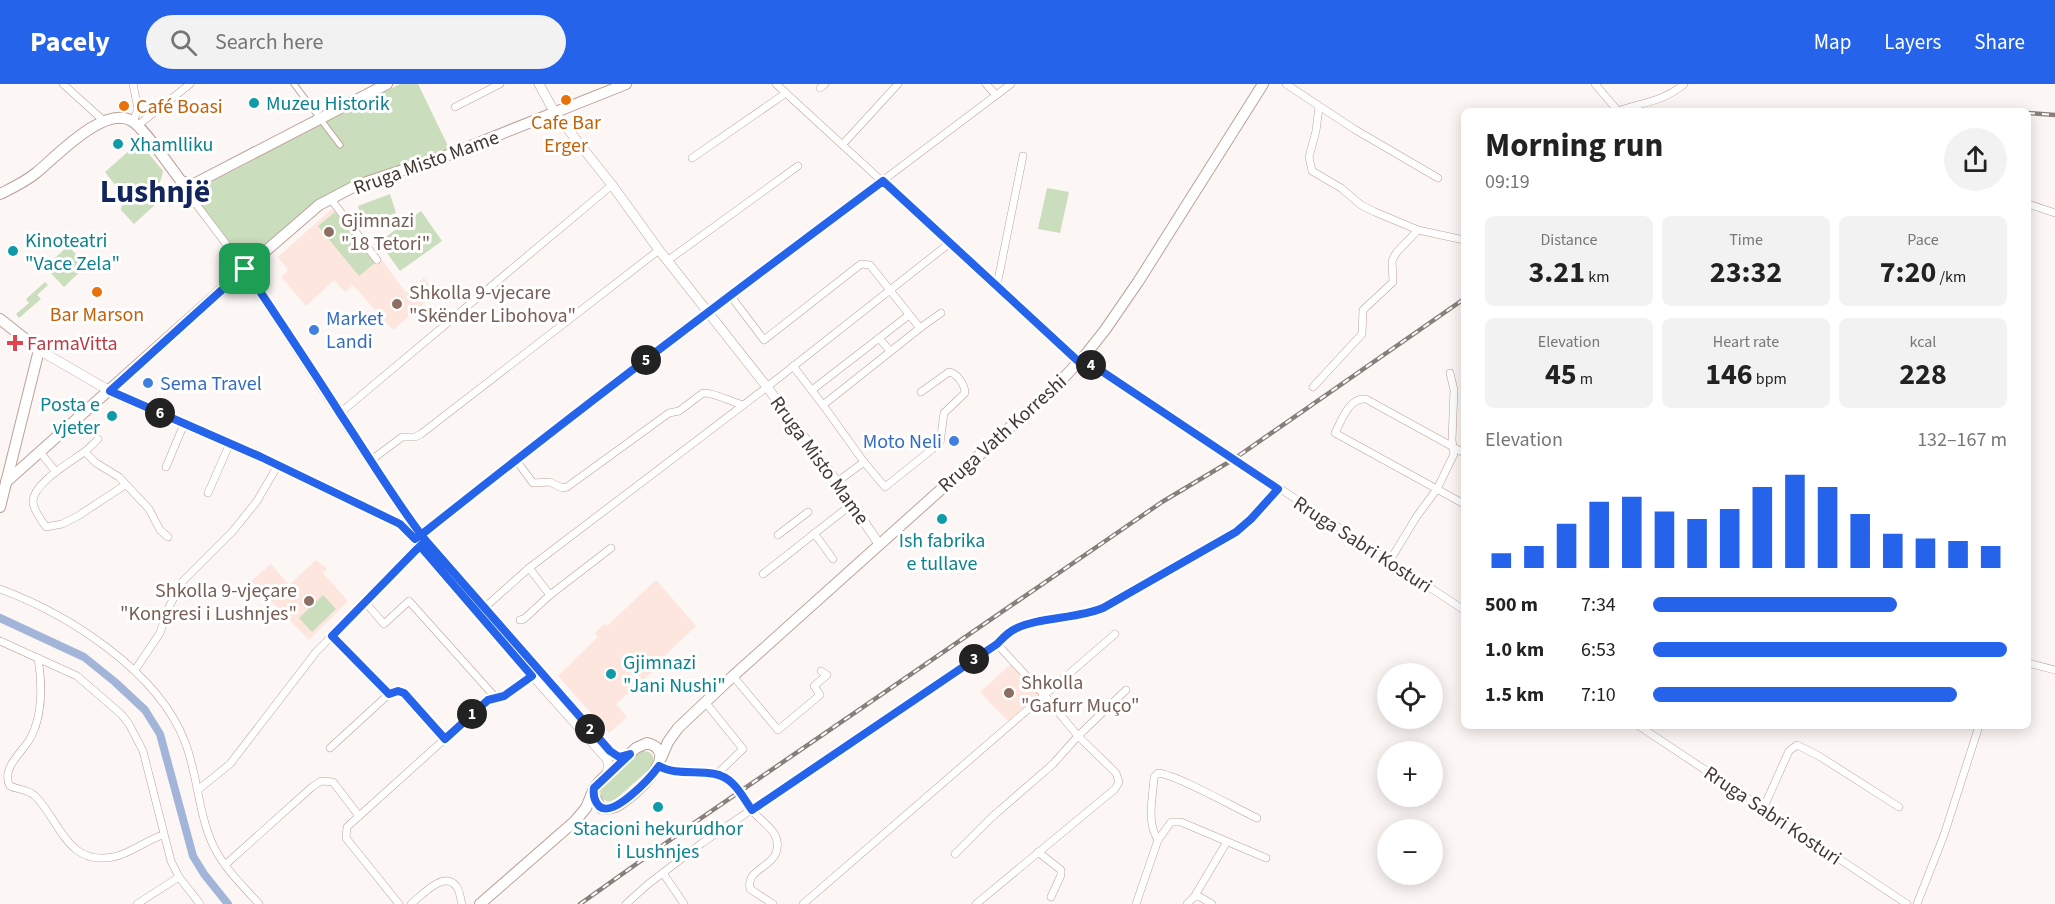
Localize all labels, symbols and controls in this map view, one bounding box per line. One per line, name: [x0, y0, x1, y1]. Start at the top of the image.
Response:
search box: [146, 15, 566, 69]
text: Pacely: [30, 22, 110, 62]
icon: search: [167, 26, 200, 59]
text: Search here: [215, 26, 323, 58]
text: Map: [1814, 27, 1851, 57]
text: Layers: [1884, 27, 1941, 57]
text: Share: [1974, 27, 2025, 57]
place label: Muzeu Historik: [266, 90, 390, 118]
place label: Café Boasi: [136, 93, 223, 121]
marker: Cafe Bar Erger: [559, 93, 573, 107]
marker: Muzeu Historik: [247, 96, 261, 110]
marker: Café Boasi: [117, 99, 131, 113]
place label: Cafe Bar Erger: [531, 109, 601, 160]
text: Morning run: [1485, 122, 1663, 169]
street label: Rruga Misto Mame: [350, 124, 503, 202]
button: share: [1944, 128, 2007, 191]
place label: Xhamlliku: [130, 131, 213, 159]
marker: Xhamlliku: [111, 137, 125, 151]
text: 09:19: [1485, 168, 1530, 196]
district label: Lushnjë: [100, 169, 210, 215]
place label: Gjimnazi "18 Tetori": [341, 207, 430, 258]
marker: Gjimnazi "18 Tetori": [322, 225, 336, 239]
place label: Kinoteatri "Vace Zela": [25, 227, 120, 278]
text: Distance: [1541, 229, 1597, 251]
text: Time: [1729, 229, 1763, 251]
text: Pace: [1907, 229, 1939, 251]
pin: [219, 243, 270, 294]
marker: Kinoteatri "Vace Zela": [6, 244, 20, 258]
text: 3.21: [1529, 251, 1585, 294]
text: 23:32: [1710, 251, 1782, 294]
text: 7:20: [1880, 251, 1936, 294]
icon: arrive: [228, 252, 261, 285]
text: km: [1585, 266, 1609, 288]
text: /km: [1936, 266, 1966, 288]
place label: Shkolla 9-vjecare "Skënder Libohova": [409, 279, 576, 330]
marker: Bar Marson: [90, 285, 104, 299]
marker: Shkolla 9-vjecare "Skënder Libohova": [390, 297, 404, 311]
place label: Bar Marson: [50, 301, 144, 329]
place label: Market Landi: [326, 305, 384, 356]
marker: Market Landi: [307, 323, 321, 337]
place label: FarmaVitta: [27, 330, 118, 358]
text: Elevation: [1538, 331, 1600, 353]
text: Heart rate: [1713, 331, 1779, 353]
text: kcal: [1910, 331, 1936, 353]
marker: FarmaVitta: [8, 336, 22, 350]
pin: 5: [631, 345, 661, 375]
text: 5: [642, 349, 650, 371]
pin: 4: [1076, 350, 1106, 380]
text: 45: [1545, 353, 1577, 396]
text: 146: [1705, 353, 1753, 396]
text: 228: [1899, 353, 1947, 396]
text: 4: [1087, 354, 1095, 376]
street label: Rruga Vath Korreshi: [932, 368, 1073, 499]
text: m: [1577, 368, 1593, 390]
text: bpm: [1753, 368, 1787, 390]
place label: Sema Travel: [160, 370, 262, 398]
marker: Sema Travel: [141, 376, 155, 390]
street label: Rruga Misto Mame: [763, 390, 876, 531]
place label: Posta e vjeter: [40, 391, 100, 442]
pin: 6: [145, 398, 175, 428]
text: 6: [156, 402, 164, 424]
marker: Posta e vjeter: [105, 409, 119, 423]
text: Elevation: [1485, 426, 1563, 454]
text: 132–167 m: [1917, 426, 2007, 454]
place label: Moto Neli: [863, 428, 942, 456]
marker: Moto Neli: [947, 434, 961, 448]
street label: Rruga Sabri Kosturi: [1288, 489, 1437, 600]
marker: Ish fabrika e tullave: [935, 512, 949, 526]
place label: Ish fabrika e tullave: [899, 527, 985, 578]
place label: Shkolla 9-vjeçare "Kongresi i Lushnjes": [120, 577, 297, 628]
text: 500 m: [1485, 591, 1538, 619]
text: 7:34: [1581, 591, 1616, 619]
marker: Shkolla 9-vjeçare "Kongresi i Lushnjes": [302, 594, 316, 608]
text: 1.0 km: [1485, 636, 1544, 664]
text: 6:53: [1581, 636, 1616, 664]
pin: 3: [959, 644, 989, 674]
text: 3: [970, 648, 978, 670]
place label: Gjimnazi "Jani Nushi": [623, 649, 726, 700]
map controls: [1377, 663, 1443, 885]
button: locate: [1377, 663, 1443, 729]
marker: Gjimnazi "Jani Nushi": [604, 667, 618, 681]
place label: Shkolla "Gafurr Muço": [1021, 669, 1139, 720]
text: 1.5 km: [1485, 681, 1544, 709]
text: 7:10: [1581, 681, 1616, 709]
marker: Shkolla "Gafurr Muço": [1002, 686, 1016, 700]
pin: 1: [457, 699, 487, 729]
text: 1: [468, 703, 476, 725]
pin: 2: [575, 714, 605, 744]
text: 2: [586, 718, 594, 740]
button: +: [1377, 741, 1443, 807]
street label: Rruga Sabri Kosturi: [1698, 759, 1847, 872]
marker: Stacioni hekurudhor i Lushnjes: [651, 800, 665, 814]
place label: Stacioni hekurudhor i Lushnjes: [573, 815, 743, 866]
button: −: [1377, 819, 1443, 885]

